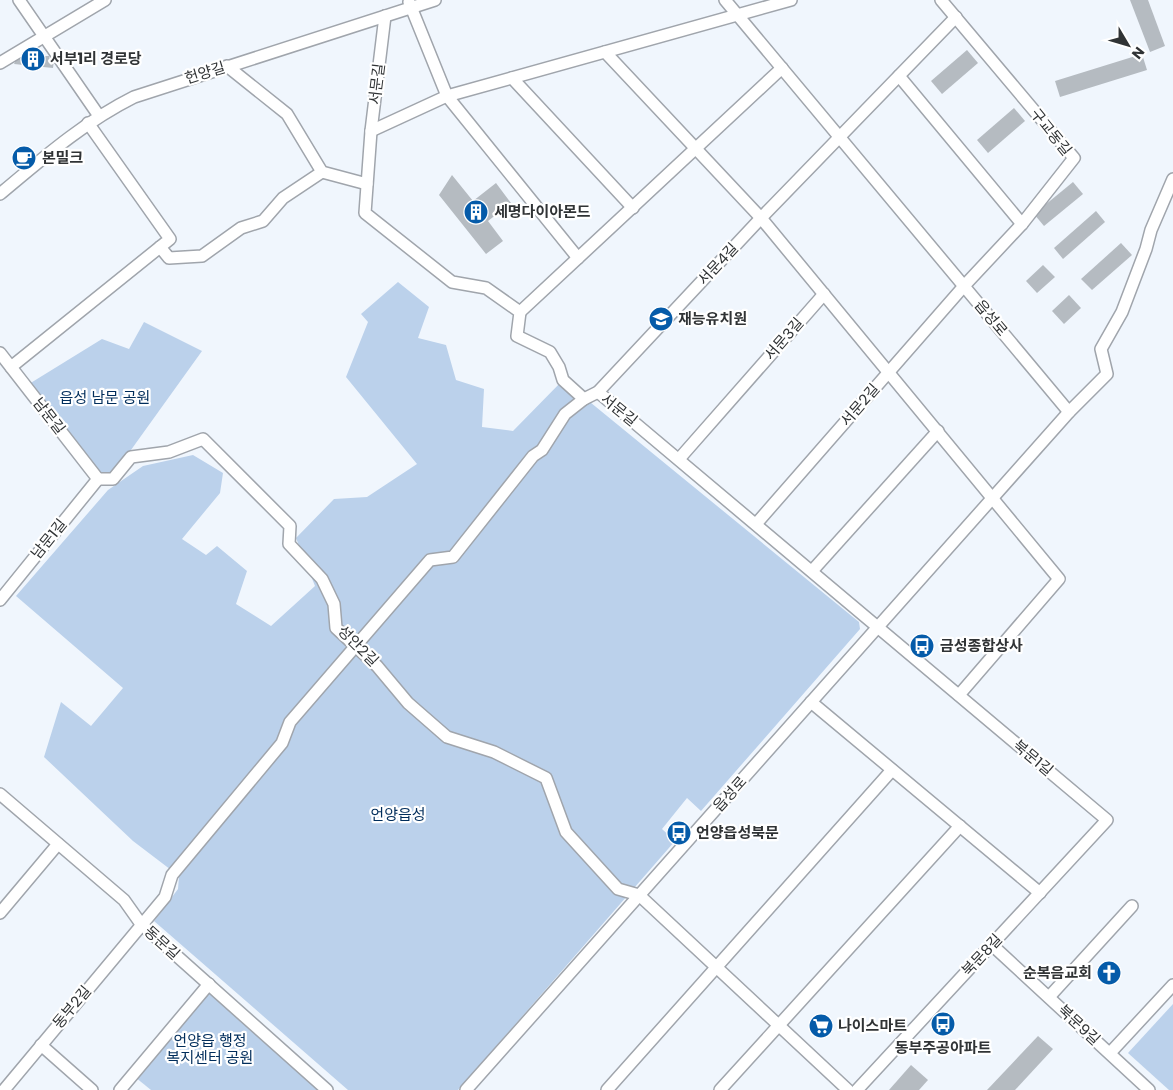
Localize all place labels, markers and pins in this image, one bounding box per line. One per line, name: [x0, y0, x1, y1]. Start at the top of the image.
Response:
building icon: 서부1리 경로당: [20, 46, 46, 72]
place label: 서부1리 경로당: [50, 48, 142, 69]
cafe icon: 본밀크: [11, 145, 37, 171]
place label: 본밀크: [42, 147, 84, 168]
building icon: 세명다이아몬드: [463, 199, 489, 225]
place label: 세명다이아몬드: [494, 201, 591, 222]
school or university icon: 재능유치원: [648, 306, 674, 332]
place label: 재능유치원: [678, 308, 747, 329]
bus stop icon: 금성종합상사: [909, 633, 935, 659]
place label: 금성종합상사: [940, 635, 1023, 656]
bus stop icon: 언양읍성북문: [666, 820, 692, 846]
place label: 언양읍성북문: [696, 822, 779, 843]
church icon: 순복음교회: [1096, 960, 1122, 986]
place label: 순복음교회: [1023, 962, 1092, 983]
bus stop icon: 동부주공아파트: [930, 1011, 956, 1037]
supermarket icon: 나이스마트: [808, 1013, 834, 1039]
place label: 나이스마트: [838, 1015, 907, 1036]
place label: 동부주공아파트: [895, 1037, 991, 1058]

